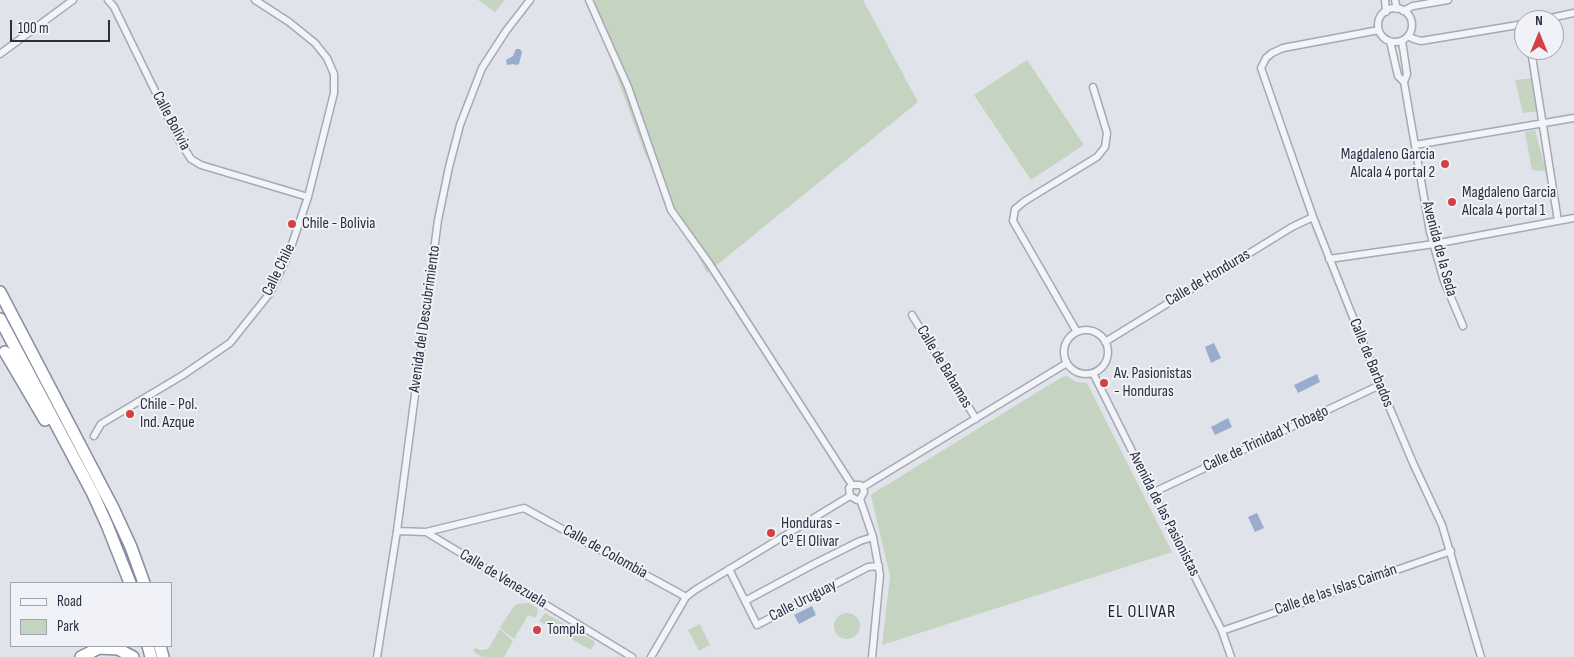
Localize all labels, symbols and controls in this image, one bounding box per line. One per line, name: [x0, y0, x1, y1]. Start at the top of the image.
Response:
scale bar: [12, 10, 112, 42]
north arrow: [1514, 10, 1564, 60]
text: N: [1535, 12, 1543, 29]
text: 100 m: [18, 19, 49, 38]
street label: Calle Bolivia: [148, 88, 194, 154]
place label: Magdaleno Garcia Alcala 4 portal 2: [1341, 145, 1435, 183]
marker: Magdaleno Garcia Alcala 4 portal 2: [1439, 158, 1451, 170]
place label: Magdaleno Garcia Alcala 4 portal 1: [1462, 183, 1556, 221]
marker: Magdaleno Garcia Alcala 4 portal 1: [1446, 196, 1458, 208]
street label: Avenida de la Seda: [1417, 199, 1461, 299]
place label: Chile - Bolivia: [302, 214, 375, 234]
marker: Chile - Bolivia: [286, 218, 298, 230]
street label: Calle Chile: [258, 241, 300, 299]
street label: Avenida del Descubrimiento: [405, 244, 445, 394]
street label: Calle de Honduras: [1162, 245, 1254, 311]
street label: Calle de Barbados: [1344, 316, 1398, 410]
street label: Calle de Bahamas: [912, 322, 976, 412]
place label: Av. Pasionistas - Honduras: [1114, 364, 1192, 402]
marker: Av. Pasionistas - Honduras: [1098, 377, 1110, 389]
place label: Chile - Pol. Ind. Azque: [140, 395, 197, 433]
street label: Calle de Trinidad Y Tobago: [1200, 402, 1332, 476]
marker: Chile - Pol. Ind. Azque: [124, 408, 136, 420]
street label: Avenida de las Pasionistas: [1124, 448, 1204, 580]
place label: Honduras - Cº El Olivar: [781, 514, 841, 552]
street label: Calle de Colombia: [559, 521, 651, 583]
marker: Honduras - Cº El Olivar: [765, 527, 777, 539]
street label: Calle de Venezuela: [456, 545, 550, 613]
street label: Calle de las Islas Caimán: [1272, 560, 1400, 620]
street label: Calle Uruguay: [766, 576, 840, 626]
legend: [10, 582, 172, 647]
text: Road: [57, 592, 82, 611]
district label: EL OLIVAR: [1107, 601, 1177, 623]
text: Park: [57, 617, 79, 636]
place label: Tompla: [547, 620, 585, 640]
marker: Tompla: [531, 624, 543, 636]

